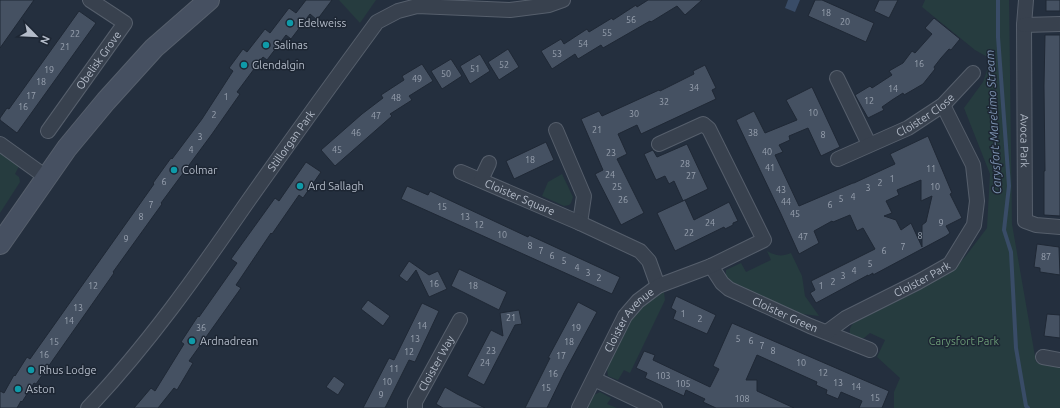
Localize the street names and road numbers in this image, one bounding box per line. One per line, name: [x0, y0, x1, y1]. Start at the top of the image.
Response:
street label: Obelisk Grove: [74, 29, 123, 92]
street label: Cloister Close: [894, 91, 957, 138]
street label: Stillorgan Park: [265, 108, 317, 173]
street label: Avoca Park: [1018, 114, 1031, 168]
street label: Cloister Square: [483, 177, 557, 218]
street label: Cloister Park: [892, 259, 953, 299]
street label: Cloister Avenue: [602, 285, 656, 354]
street label: Cloister Green: [750, 294, 819, 334]
street label: Cloister Way: [416, 333, 457, 393]

